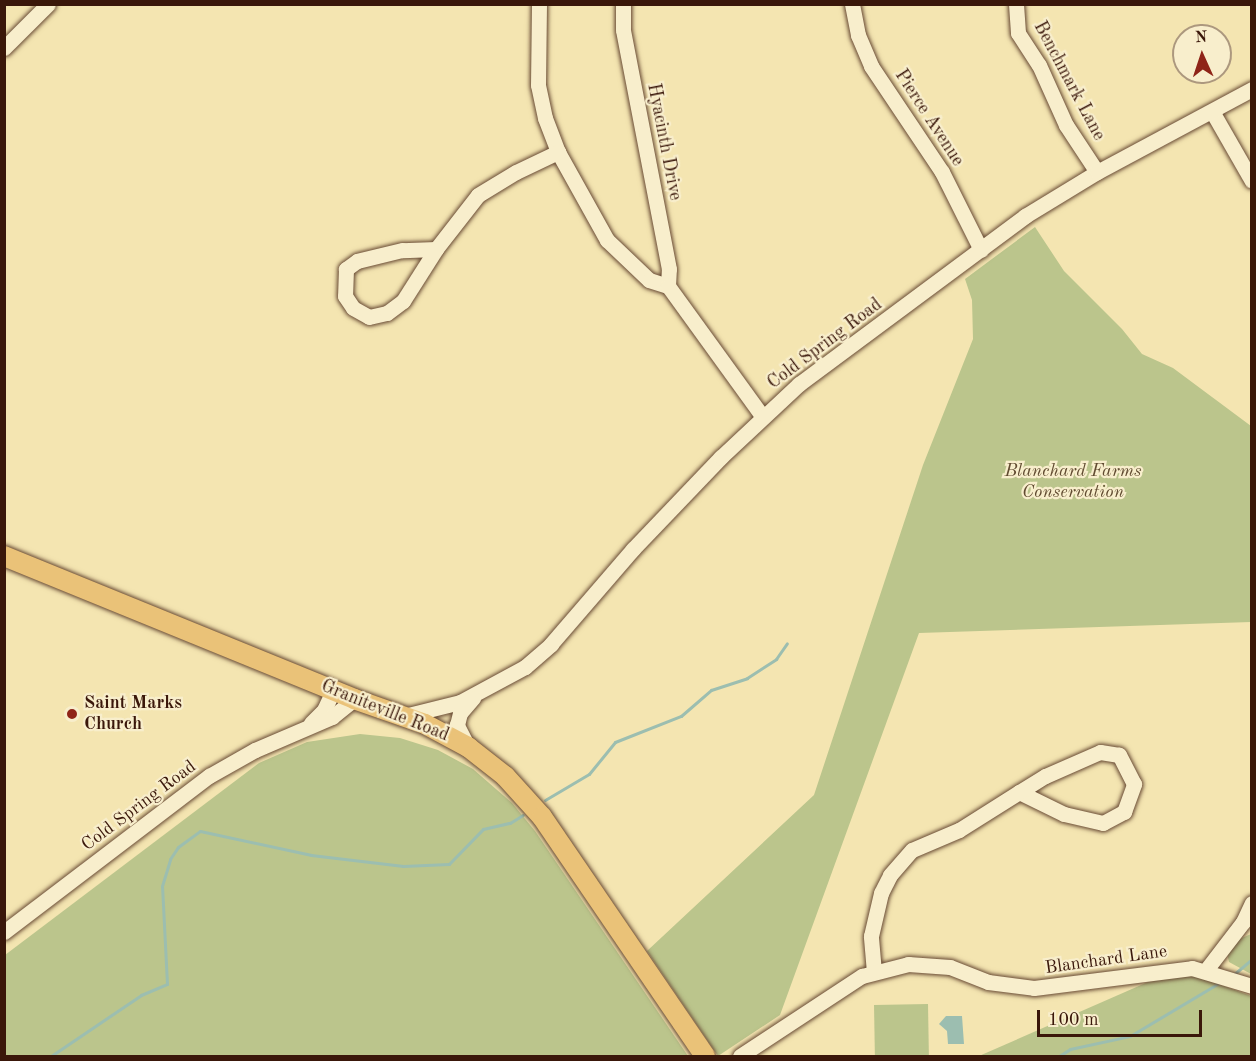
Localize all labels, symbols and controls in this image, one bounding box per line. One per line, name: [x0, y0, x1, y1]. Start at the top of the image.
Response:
street label: Benchmark Lane: [1028, 18, 1110, 144]
north arrow: [1172, 24, 1232, 84]
text: N: [1195, 30, 1208, 46]
street label: Pierce Avenue: [890, 66, 968, 170]
street label: Hyacinth Drive: [642, 82, 686, 202]
street label: Cold Spring Road: [764, 294, 886, 394]
park label: Blanchard Farms Conservation: [1005, 461, 1141, 504]
street label: Graniteville Road: [318, 676, 452, 746]
place label: Saint Marks Church: [84, 693, 182, 736]
marker: Saint Marks Church: [65, 707, 79, 721]
street label: Cold Spring Road: [78, 756, 200, 856]
street label: Blanchard Lane: [1044, 941, 1168, 979]
scale bar: [1040, 998, 1205, 1036]
text: 100 m: [1048, 1011, 1099, 1029]

